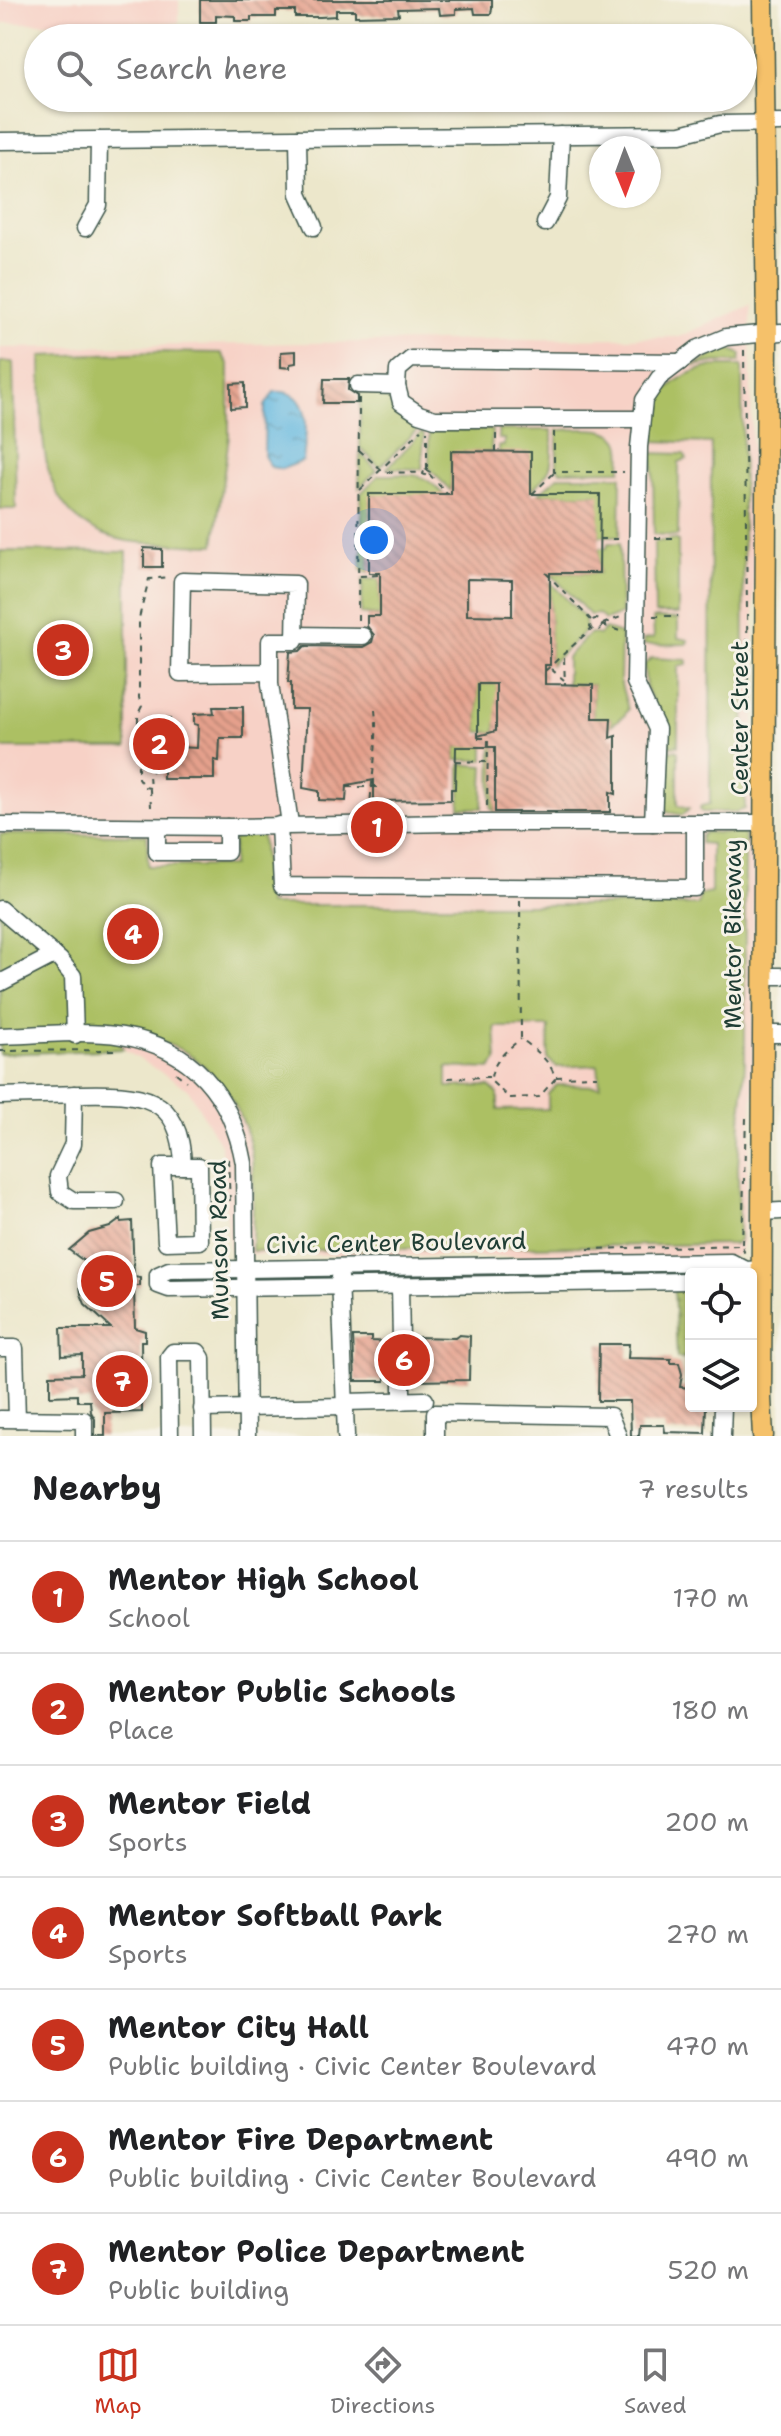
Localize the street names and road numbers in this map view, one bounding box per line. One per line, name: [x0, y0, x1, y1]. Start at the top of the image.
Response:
street label: Center Street: [724, 640, 756, 796]
street label: Mentor Bikeway: [717, 839, 749, 1029]
street label: Munson Road: [202, 1160, 236, 1320]
street label: Civic Center Boulevard: [266, 1225, 526, 1261]

